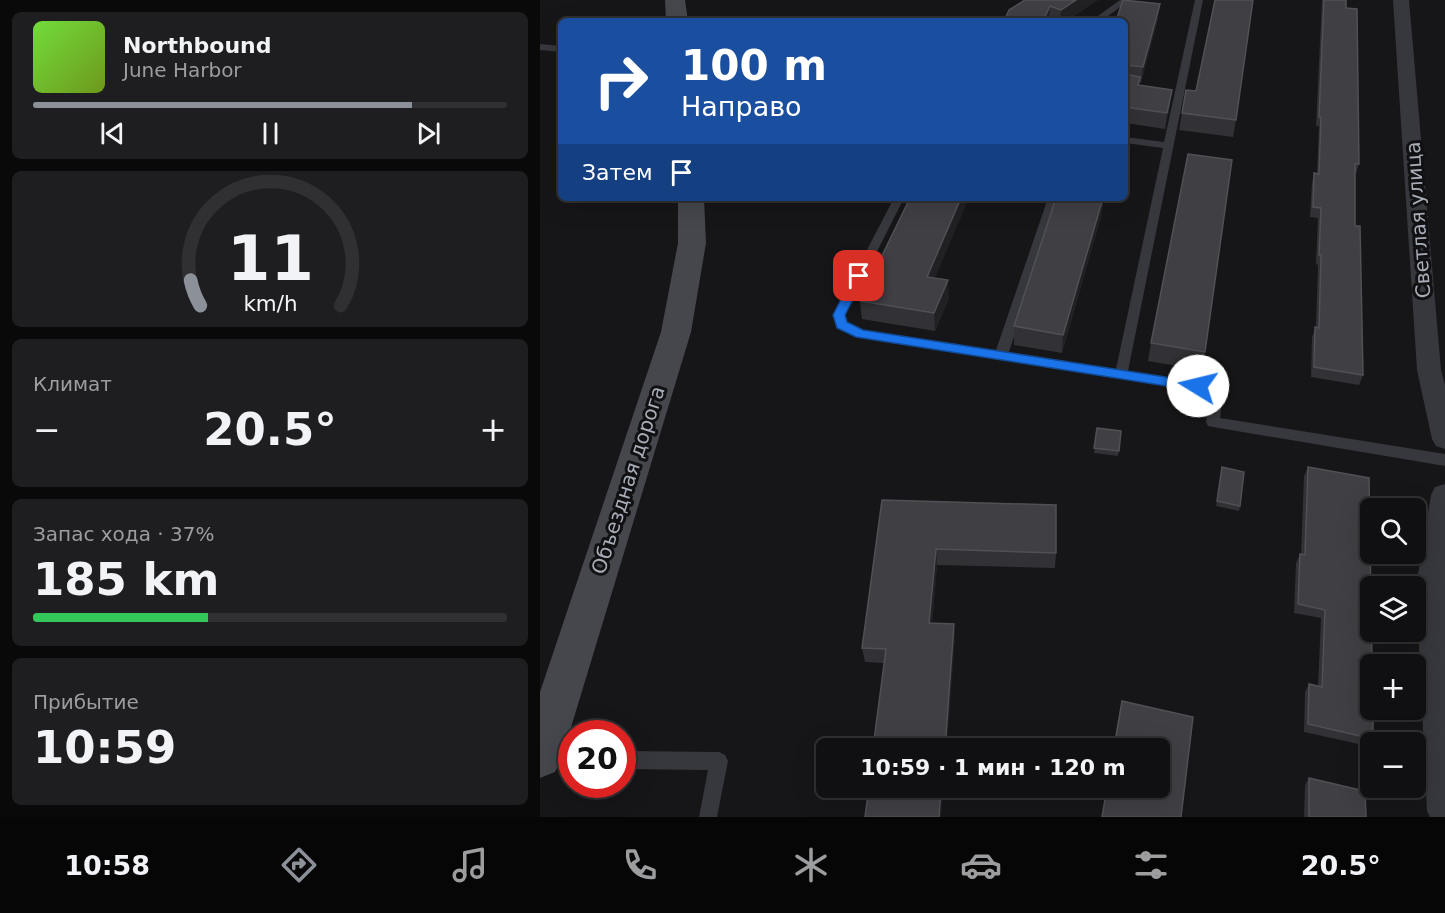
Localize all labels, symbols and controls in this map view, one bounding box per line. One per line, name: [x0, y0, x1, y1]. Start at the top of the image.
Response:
text: Northbound: [123, 33, 272, 58]
text: 100 m: [681, 41, 827, 90]
icon: right: [582, 42, 660, 120]
text: June Harbor: [123, 58, 242, 82]
text: Направо: [681, 91, 802, 122]
icon: previous: [96, 117, 129, 150]
icon: pause: [254, 117, 287, 150]
icon: next: [412, 117, 445, 150]
street label: Светлая улица: [1401, 141, 1435, 299]
icon: arrive: [665, 156, 698, 189]
text: Затем: [582, 160, 653, 185]
text: 11: [227, 222, 313, 295]
pin: [833, 250, 884, 301]
icon: arrive: [842, 259, 875, 292]
text: km/h: [243, 292, 297, 317]
position arrow: [1166, 354, 1230, 418]
text: Климат: [33, 372, 112, 396]
street label: Объездная дорога: [586, 383, 670, 577]
text: 20.5°: [203, 403, 337, 456]
text: −: [33, 410, 61, 449]
text: +: [479, 410, 507, 449]
map controls: [1360, 498, 1426, 798]
button: search: [1360, 498, 1426, 564]
text: Запас хода · 37%: [33, 522, 214, 546]
text: 185 km: [33, 553, 219, 606]
button: layers: [1360, 576, 1426, 642]
button: +: [1360, 654, 1426, 720]
text: Прибытие: [33, 690, 139, 714]
speed limit sign: 20: [558, 720, 636, 798]
text: 10:59: [33, 721, 176, 774]
button: −: [1360, 732, 1426, 798]
text: 10:59 · 1 мин · 120 m: [860, 755, 1126, 780]
icon: directions: [278, 844, 320, 886]
icon: music: [449, 844, 491, 886]
icon: phone: [619, 844, 661, 886]
icon: climate: [790, 844, 832, 886]
icon: car: [960, 844, 1002, 886]
icon: filters: [1130, 844, 1172, 886]
text: 10:58: [64, 850, 150, 881]
text: 20.5°: [1301, 850, 1381, 881]

